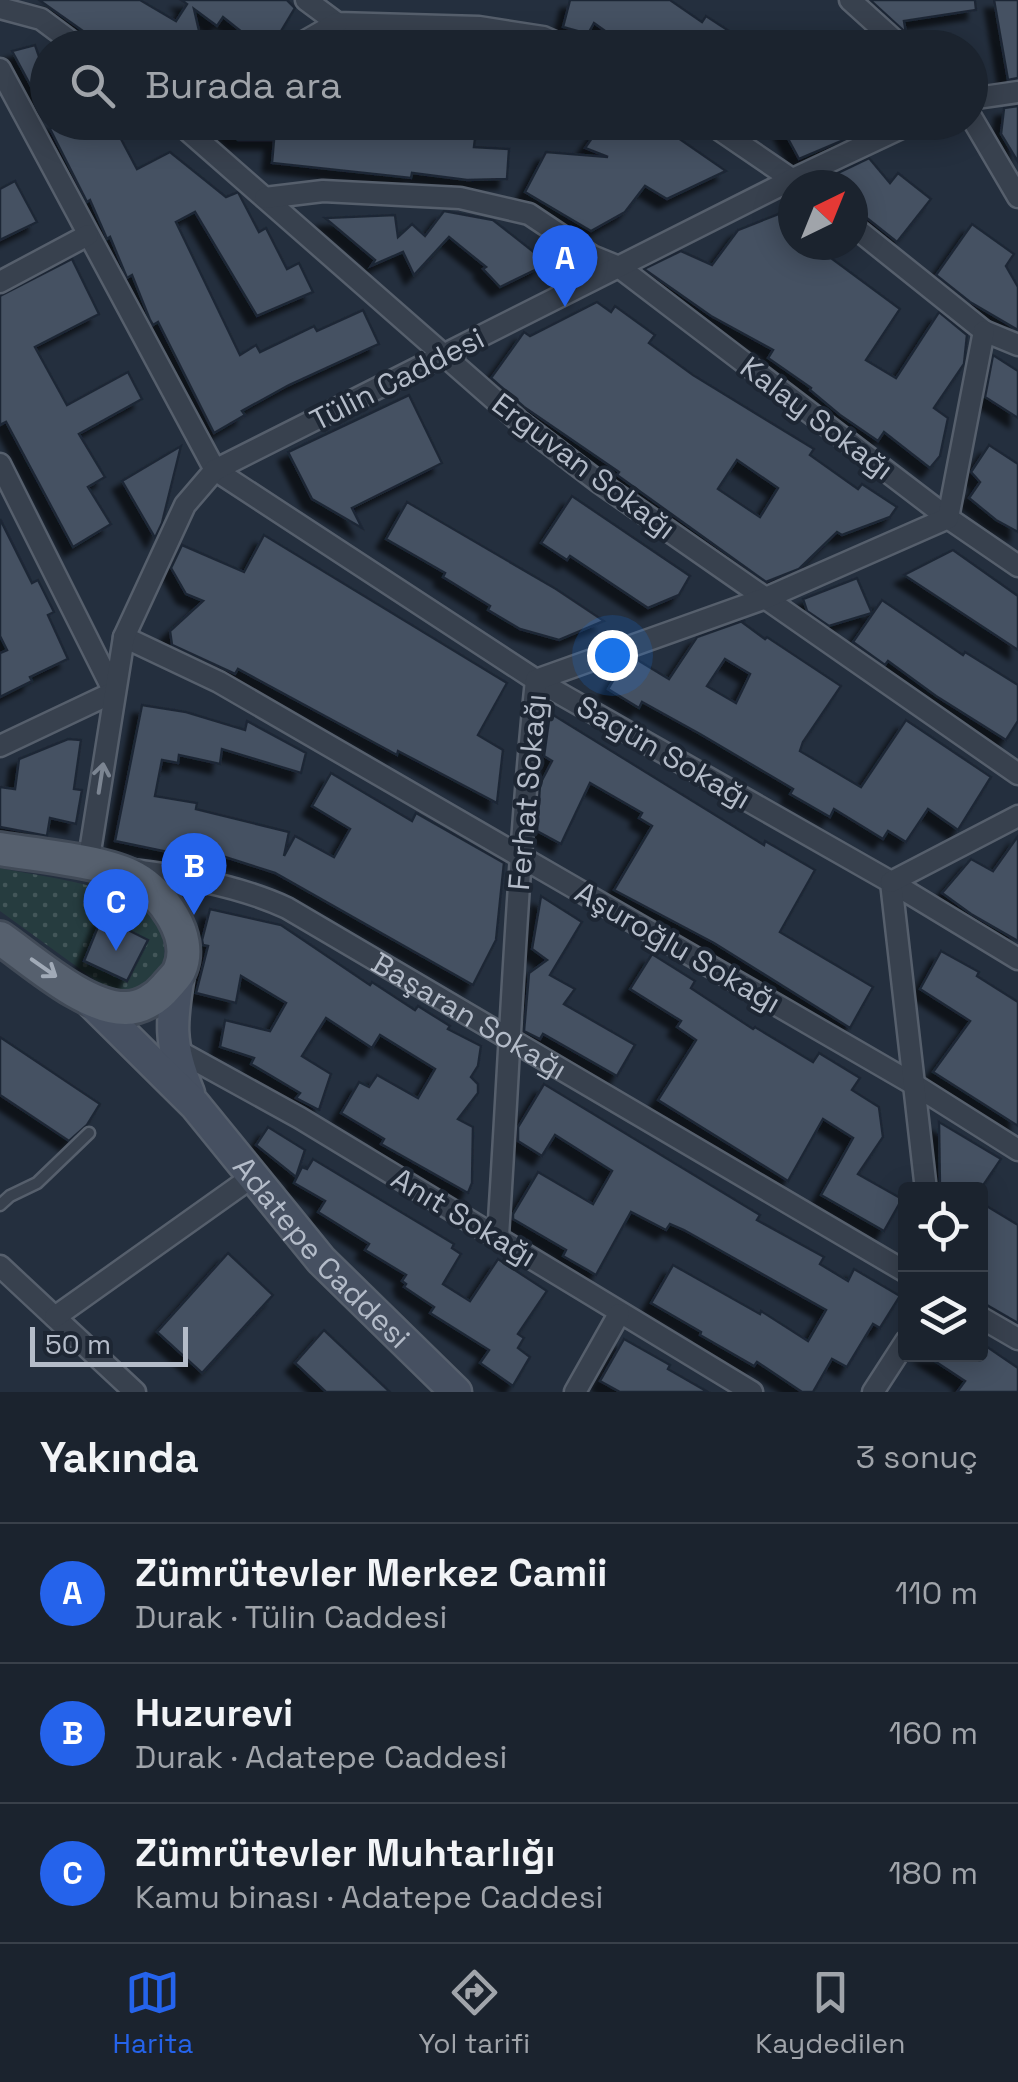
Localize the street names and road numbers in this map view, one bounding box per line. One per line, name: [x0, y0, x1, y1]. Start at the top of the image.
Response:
street label: Tülin Caddesi: [303, 318, 491, 440]
street label: Kalay Sokağı: [733, 348, 901, 488]
street label: Erguvan Sokağı: [484, 384, 684, 548]
street label: Sagün Sokağı: [570, 686, 758, 818]
street label: Ferhat Sokağı: [499, 692, 555, 892]
street label: Aşuroğlu Sokağı: [568, 872, 788, 1022]
street label: Başaran Sokağı: [365, 943, 574, 1088]
street label: Adatepe Caddesi: [225, 1148, 419, 1356]
street label: Anıt Sokağı: [384, 1158, 544, 1276]

